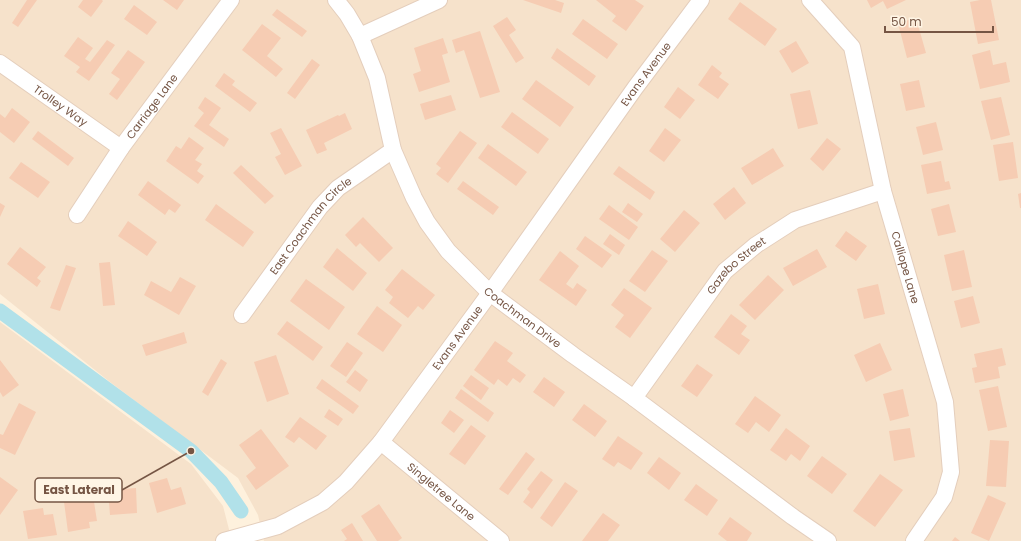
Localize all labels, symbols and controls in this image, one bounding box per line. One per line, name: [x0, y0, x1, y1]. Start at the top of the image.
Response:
scale bar: [885, 8, 993, 34]
text: 50 m: [891, 13, 922, 30]
street label: Evans Avenue: [617, 38, 675, 109]
street label: Carriage Lane: [122, 70, 182, 142]
street label: Trolley Way: [30, 81, 92, 131]
street label: East Coachman Circle: [266, 173, 355, 278]
street label: Calliope Lane: [887, 229, 924, 306]
street label: Gazebo Street: [703, 233, 769, 298]
street label: Coachman Drive: [480, 283, 565, 352]
street label: Evans Avenue: [428, 302, 486, 373]
street label: Singletree Lane: [404, 459, 479, 525]
callout: East Lateral: [35, 478, 122, 502]
text: East Lateral: [43, 481, 115, 498]

